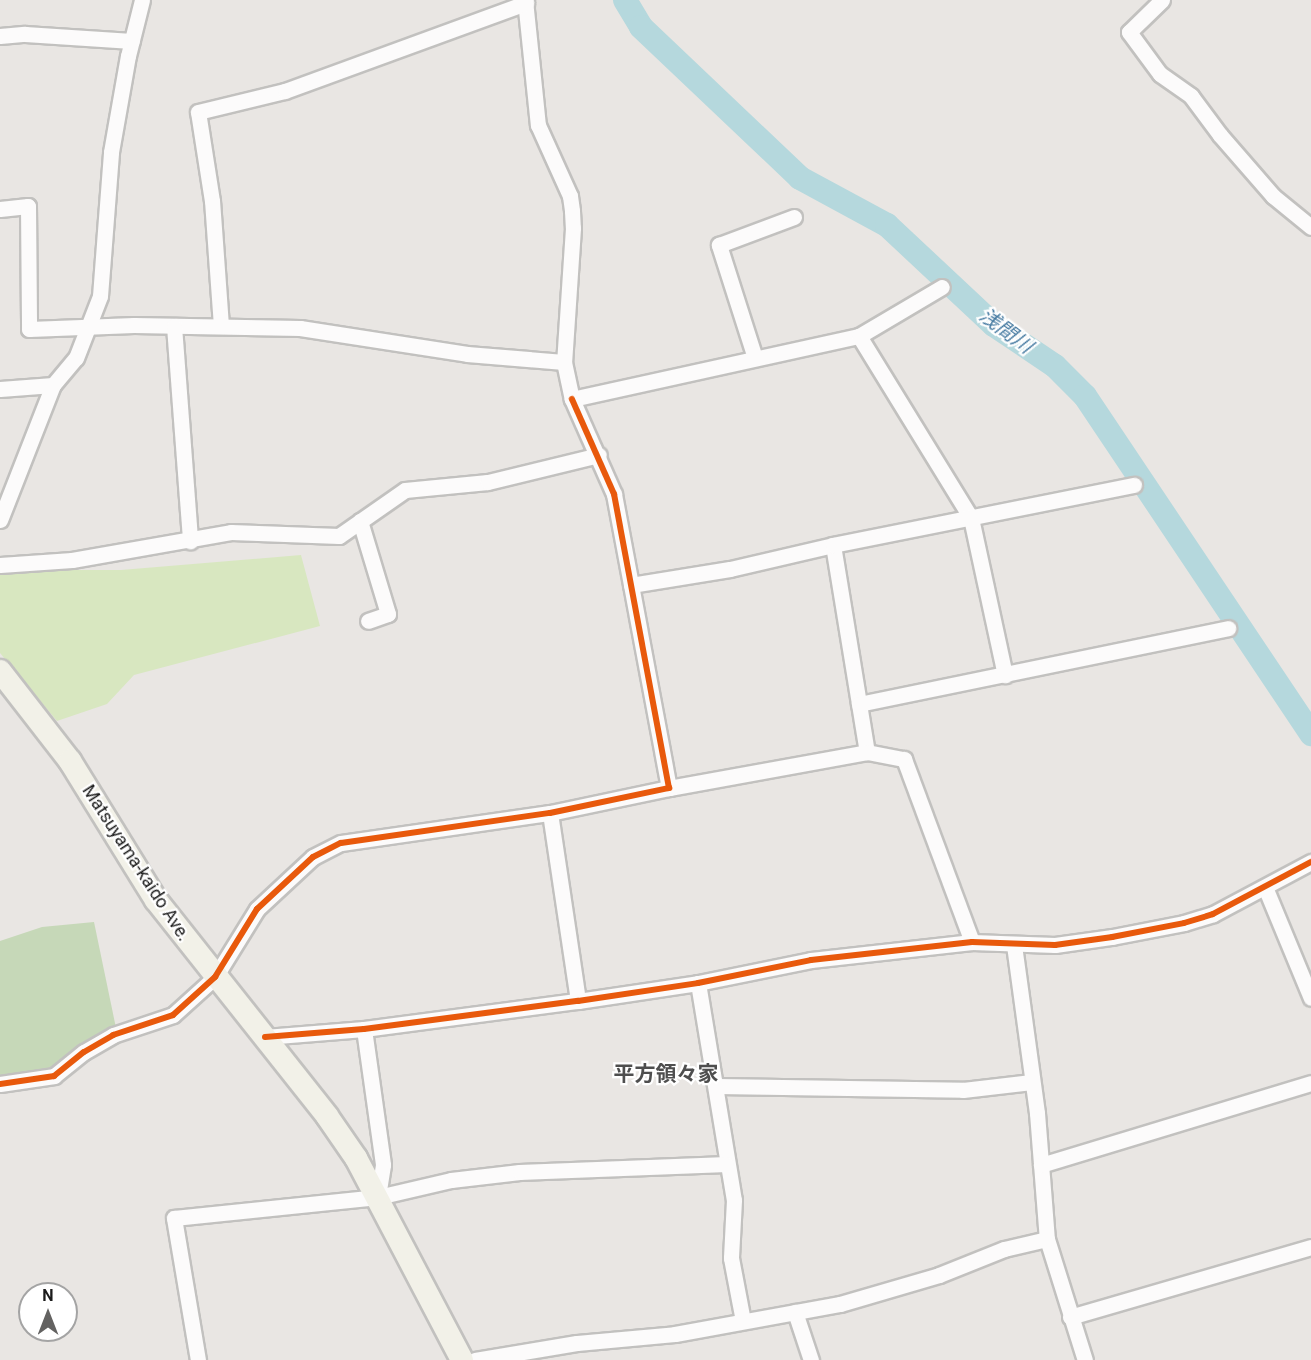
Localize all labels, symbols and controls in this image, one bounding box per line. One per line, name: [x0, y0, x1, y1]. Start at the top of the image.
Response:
water label: 浅間川: [975, 303, 1037, 359]
street label: Matsuyama-kaido Ave.: [77, 781, 195, 945]
district label: 平方領々家: [614, 1061, 718, 1087]
north arrow: [18, 1282, 78, 1342]
text: N: [42, 1286, 54, 1305]

